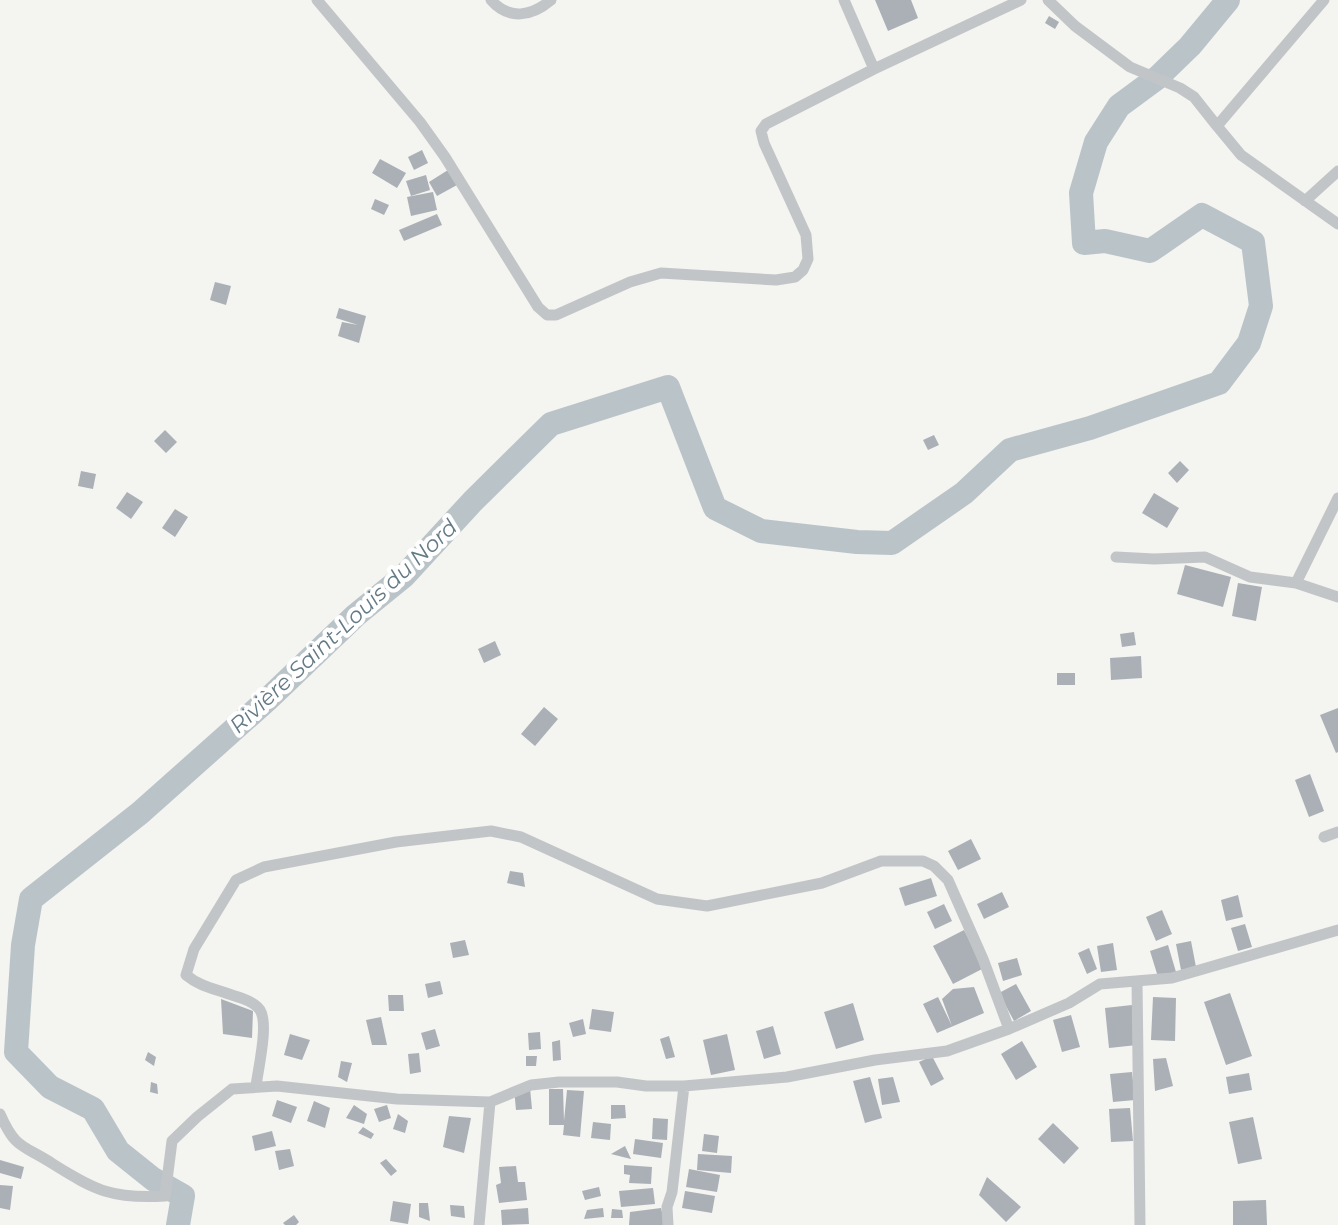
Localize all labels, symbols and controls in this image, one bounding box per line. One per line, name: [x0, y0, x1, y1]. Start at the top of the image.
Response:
water label: Rivière Saint-Louis du Nord: [224, 514, 463, 739]

